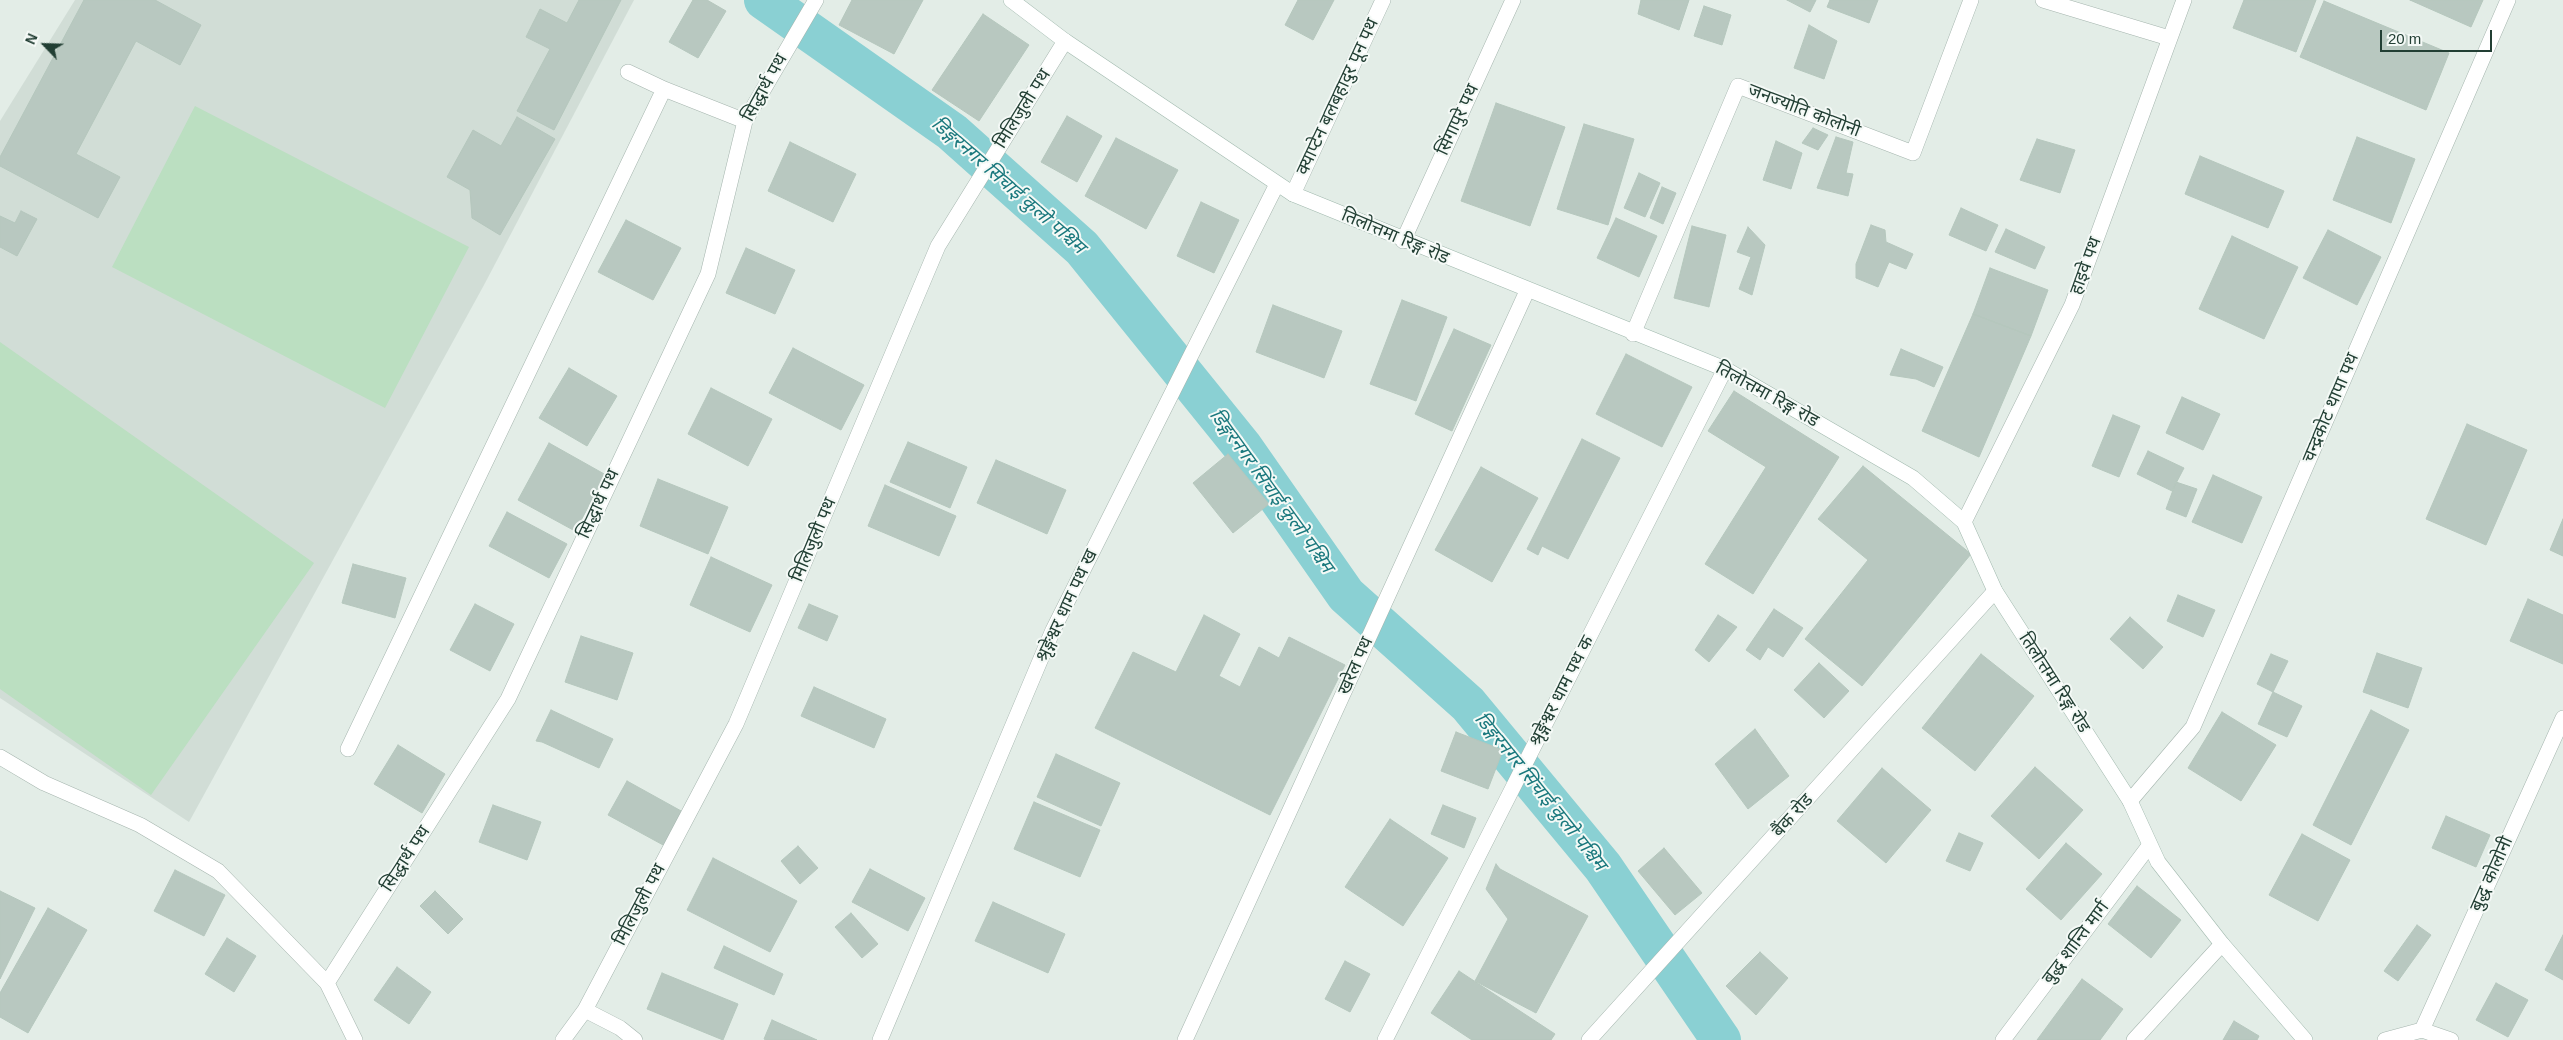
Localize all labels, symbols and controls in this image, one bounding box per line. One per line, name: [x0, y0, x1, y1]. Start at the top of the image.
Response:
street label: क्याप्टेन बलबहादुर पून पथ: [1292, 15, 1384, 179]
north arrow: [20, 20, 70, 70]
scale bar: [2383, 20, 2496, 52]
text: 20 m: [2388, 30, 2421, 47]
text: N: [22, 31, 41, 47]
street label: सिद्धार्थ पथ: [738, 50, 792, 126]
street label: मिलिजुली पथ: [990, 65, 1056, 153]
street label: जनज्योति कोलोनी: [1745, 80, 1863, 142]
street label: सिंगापुरे पथ: [1432, 81, 1484, 159]
water label: डिङ्गरनगर सिंचाई कुलो पश्चिम: [926, 113, 1090, 259]
street label: तिलोत्तमा रिङ्ग रोड: [1338, 205, 1452, 269]
street label: हाइवे पथ: [2066, 234, 2106, 298]
street label: चन्द्रकोट थापा पथ: [2298, 350, 2364, 466]
street label: तिलोत्तमा रिङ्ग रोड: [1712, 358, 1822, 432]
water label: डिङ्गरनगर सिंचाई कुलो पश्चिम: [1204, 405, 1338, 577]
street label: सिद्धार्थ पथ: [574, 466, 624, 542]
street label: मिलिजुली पथ: [787, 495, 841, 585]
street label: श्रृङ्गेश्वर धाम पथ ख: [1031, 546, 1103, 666]
street label: तिलोत्तमा रिङ्ग रोड: [2014, 629, 2094, 737]
street label: श्रृङ्गेश्वर धाम पथ क: [1525, 632, 1599, 750]
street label: खरेल पथ: [1334, 634, 1378, 698]
water label: डिङ्गरनगर सिंचाई कुलो पश्चिम: [1469, 708, 1611, 876]
street label: बैंक रोड: [1768, 790, 1818, 842]
street label: सिद्धार्थ पथ: [377, 822, 435, 896]
street label: बुद्ध कोलोनी: [2466, 833, 2518, 915]
street label: मिलिजुली पथ: [610, 861, 670, 949]
street label: बुद्ध शान्ति मार्ग: [2038, 898, 2114, 988]

